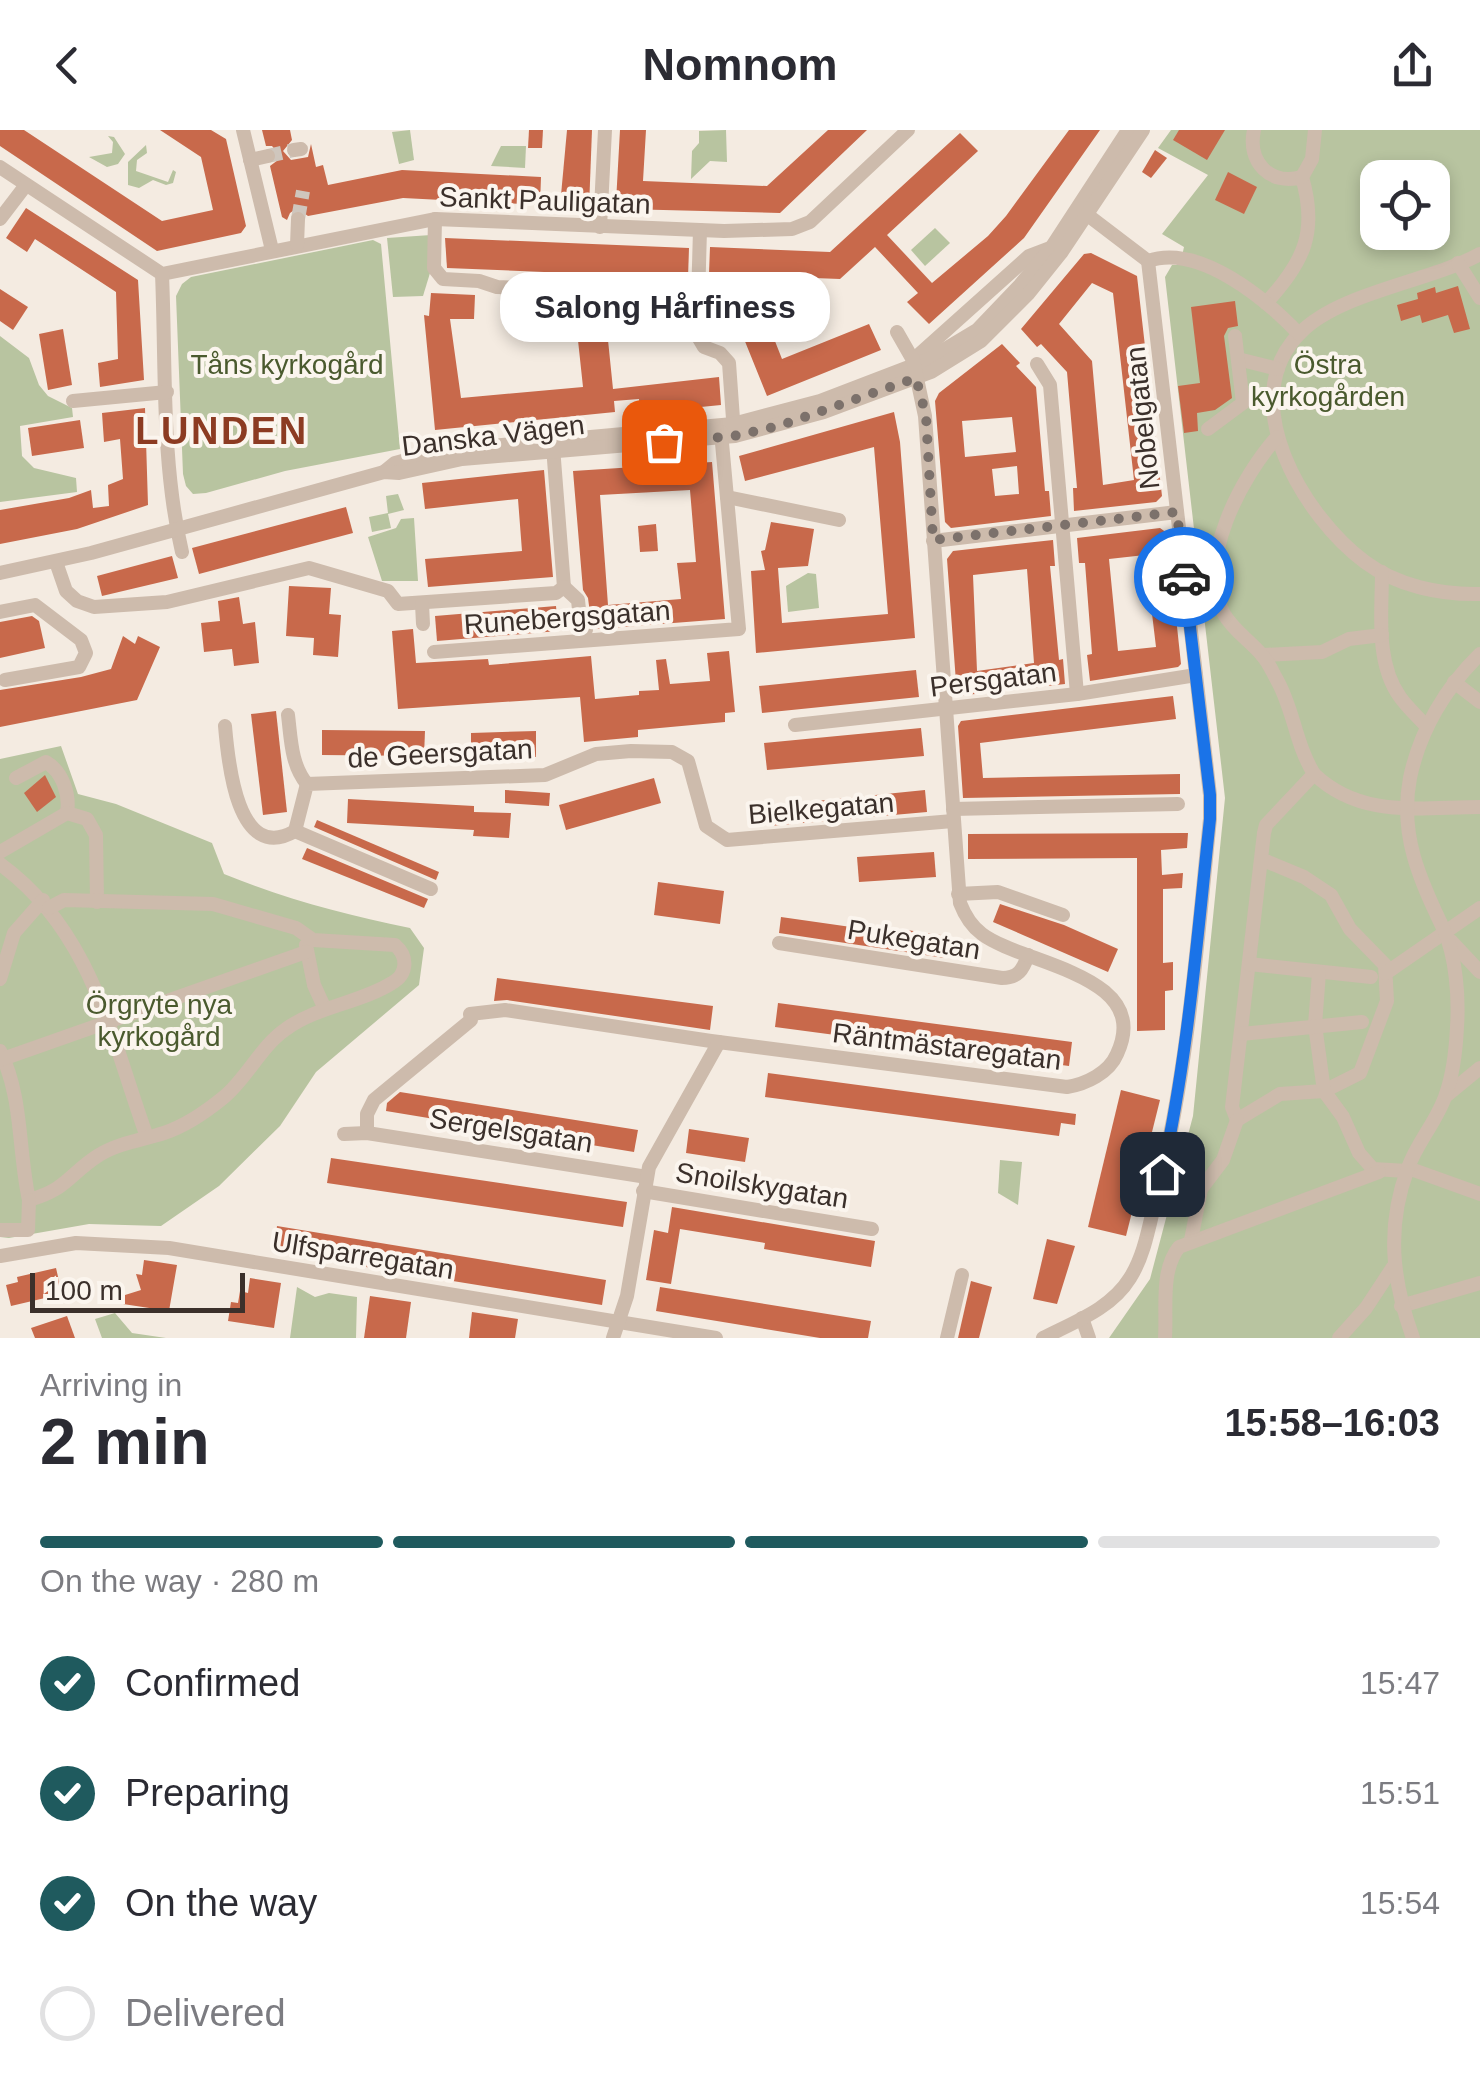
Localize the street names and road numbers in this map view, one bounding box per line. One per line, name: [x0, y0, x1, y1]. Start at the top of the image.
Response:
street label: Sankt Pauligatan: [439, 181, 651, 220]
street label: Nobelgatan: [1120, 345, 1165, 491]
street label: Danska Vägen: [400, 409, 586, 462]
street label: Runebergsgatan: [463, 595, 671, 640]
street label: Persgatan: [928, 656, 1058, 703]
street label: de Geersgatan: [347, 733, 533, 774]
street label: Bielkegatan: [747, 787, 895, 830]
street label: Pukegatan: [845, 914, 982, 965]
street label: Räntmästaregatan: [831, 1017, 1063, 1076]
street label: Sergelsgatan: [427, 1102, 595, 1159]
street label: Snoilskygatan: [673, 1157, 850, 1214]
street label: Ulfsparregatan: [270, 1226, 456, 1285]

